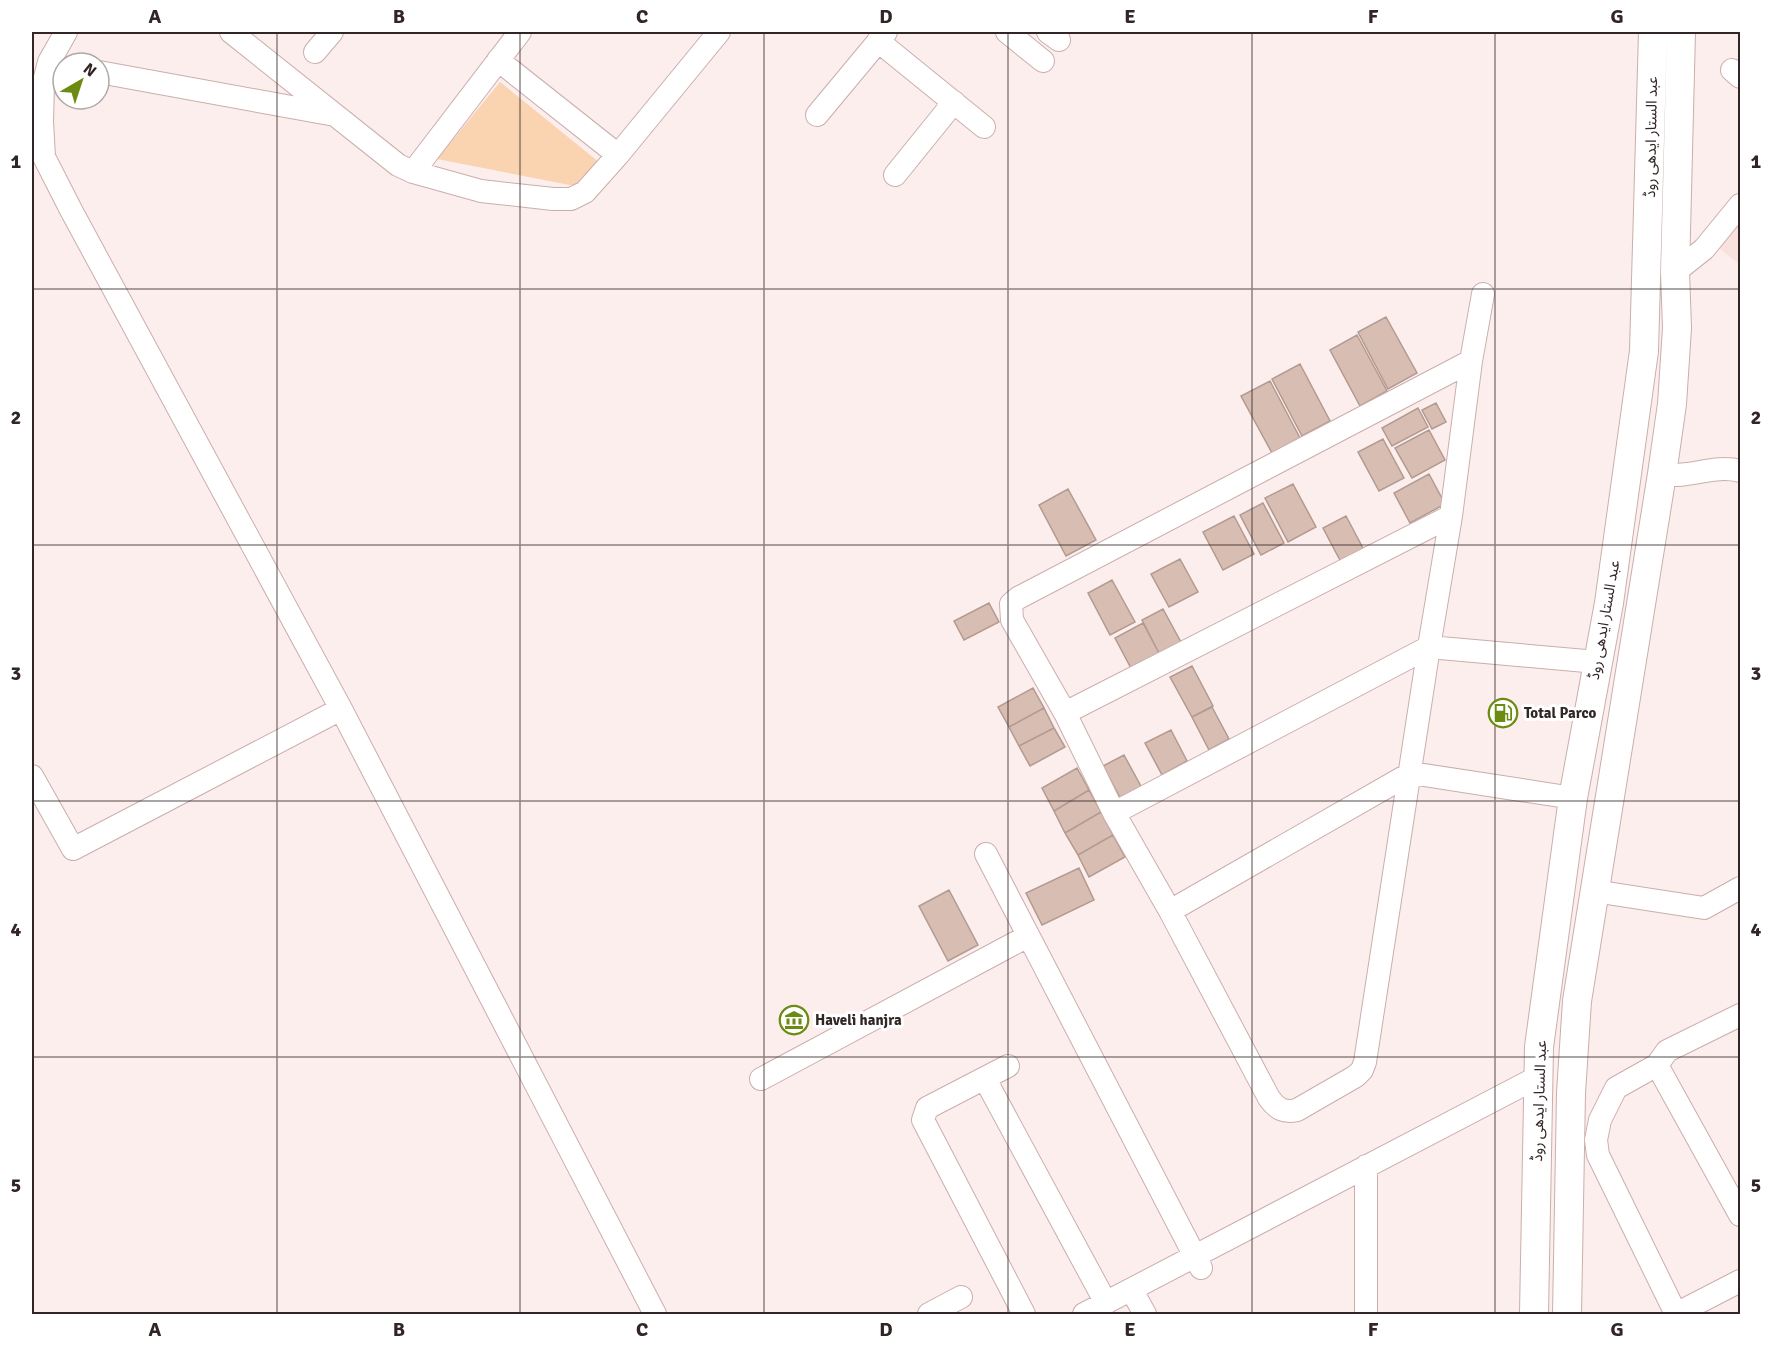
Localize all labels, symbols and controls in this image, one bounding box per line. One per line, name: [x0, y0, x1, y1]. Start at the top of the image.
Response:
text: A: [149, 4, 162, 29]
text: B: [393, 4, 405, 29]
text: C: [636, 4, 648, 29]
text: D: [879, 4, 893, 29]
text: E: [1124, 4, 1136, 29]
text: F: [1368, 4, 1379, 29]
text: G: [1610, 4, 1624, 29]
north arrow: [51, 51, 111, 111]
text: N: [79, 59, 100, 81]
street label: عبد الستار ایدھی روڈ: [1641, 76, 1661, 198]
text: 1: [11, 149, 22, 174]
text: 1: [1751, 149, 1762, 174]
text: 2: [11, 405, 21, 430]
text: 2: [1751, 405, 1761, 430]
street label: عبد الستار ایدھی روڈ: [1585, 558, 1623, 681]
text: 3: [11, 661, 21, 686]
text: 3: [1751, 661, 1761, 686]
fuel station icon: Total Parco: [1487, 697, 1519, 729]
place label: Total Parco: [1524, 704, 1596, 722]
text: 4: [11, 917, 22, 942]
text: 4: [1751, 917, 1762, 942]
museum icon: Haveli hanjra: [778, 1004, 810, 1036]
place label: Haveli hanjra: [815, 1011, 902, 1029]
street label: عبد الستار ایدھی روڈ: [1528, 1040, 1550, 1162]
text: 5: [11, 1173, 21, 1198]
text: 5: [1751, 1173, 1761, 1198]
text: A: [149, 1317, 162, 1342]
text: B: [393, 1317, 405, 1342]
text: C: [636, 1317, 648, 1342]
text: D: [879, 1317, 893, 1342]
text: E: [1124, 1317, 1136, 1342]
text: F: [1368, 1317, 1379, 1342]
text: G: [1610, 1317, 1624, 1342]

